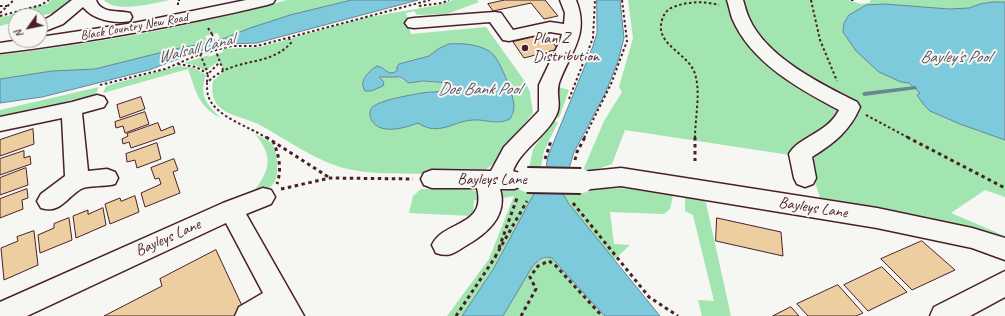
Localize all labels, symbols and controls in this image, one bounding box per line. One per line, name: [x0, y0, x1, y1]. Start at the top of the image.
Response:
north arrow: [8, 8, 48, 48]
street label: Black Country New Road: [79, 10, 189, 44]
text: N: [11, 27, 27, 41]
place label: Plan Z Distribution: [533, 29, 599, 67]
water label: Walsall Canal: [156, 30, 236, 68]
marker: Plan Z Distribution: [520, 43, 530, 53]
water label: Bayley's Pool: [920, 48, 990, 68]
water label: Doe Bank Pool: [438, 80, 520, 100]
street label: Bayleys Lane: [457, 170, 527, 190]
street label: Bayleys Lane: [777, 193, 849, 223]
street label: Bayleys Lane: [132, 215, 204, 261]

